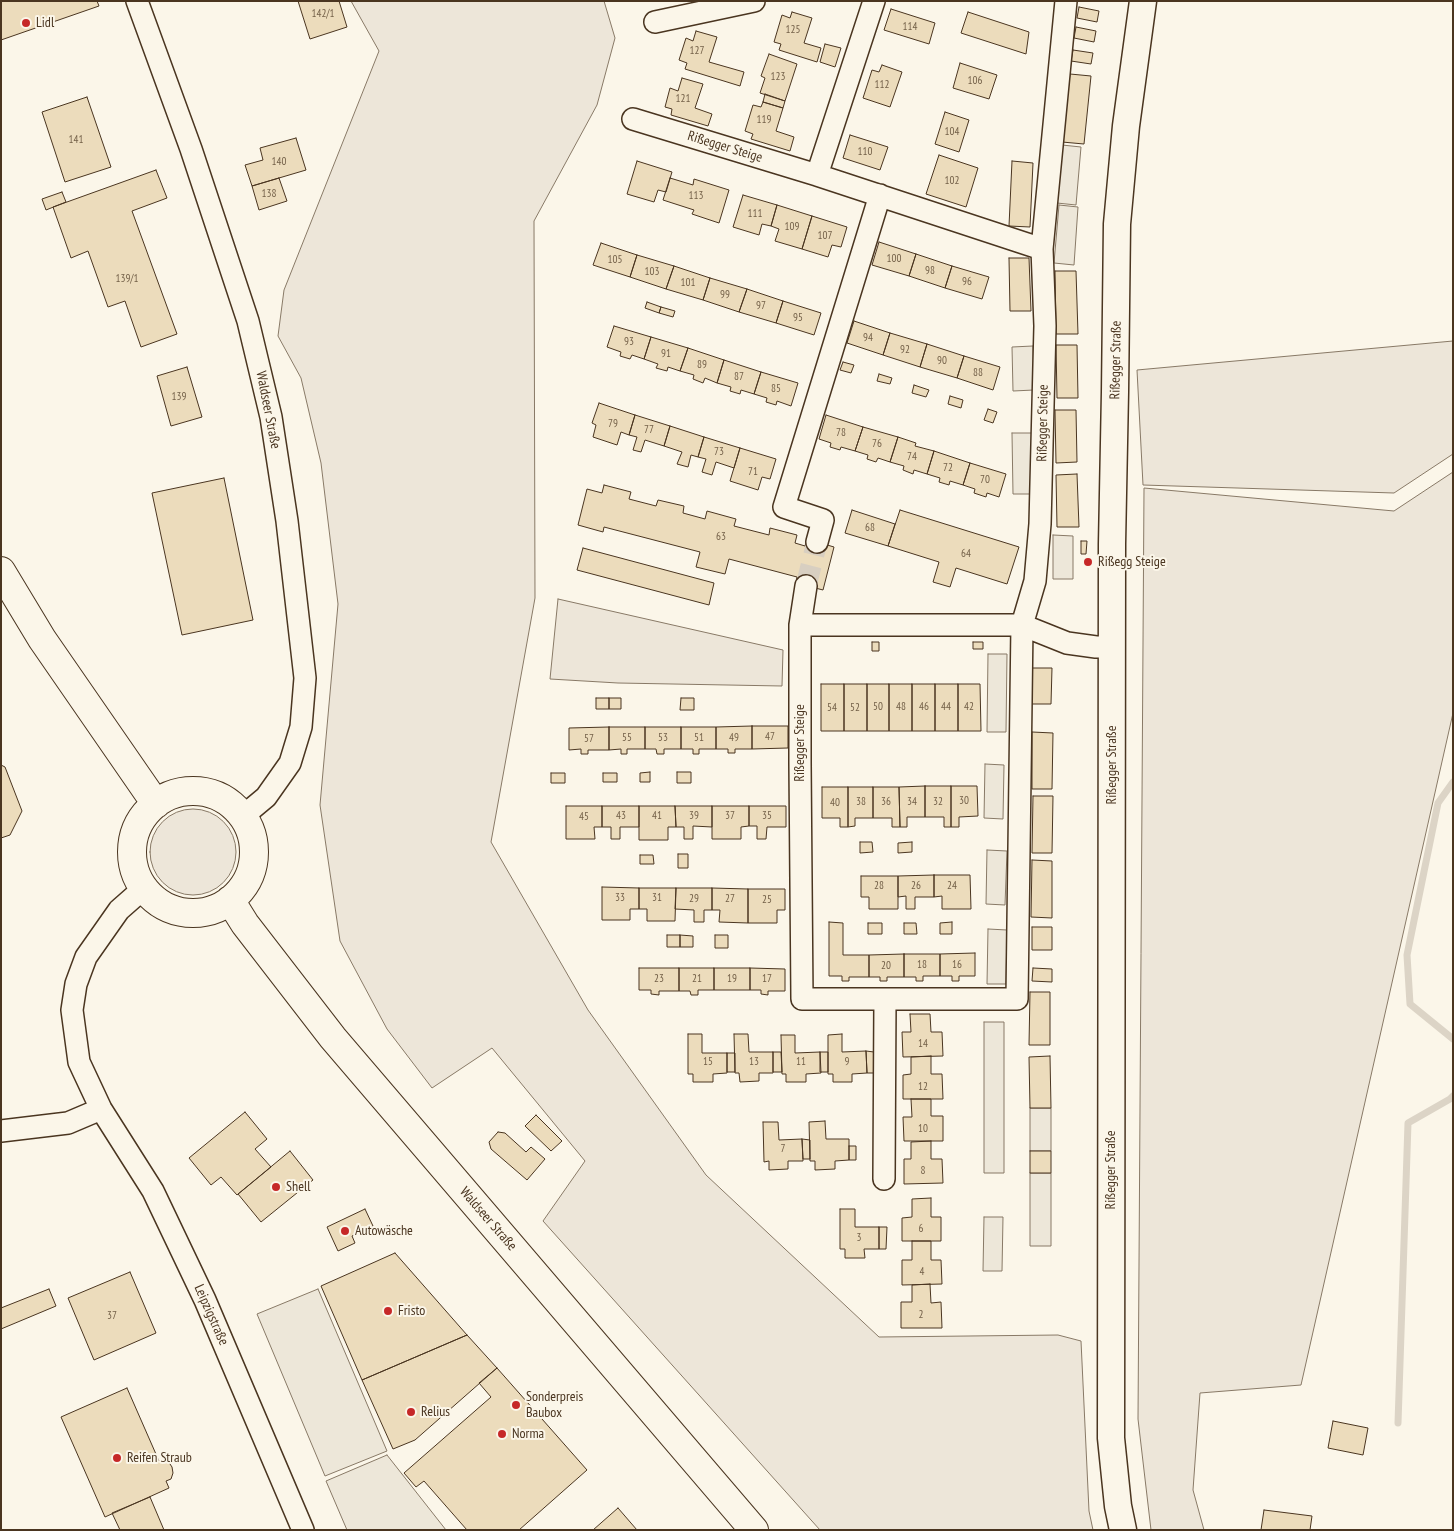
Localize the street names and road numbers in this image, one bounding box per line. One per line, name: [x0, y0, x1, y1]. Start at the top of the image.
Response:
street label: Rißegger Steige: [686, 128, 764, 166]
street label: Rißegger Straße: [1107, 320, 1125, 400]
street label: Waldseer Straße: [252, 370, 284, 450]
street label: Rißegger Steige: [1034, 384, 1052, 462]
street label: Rißegger Steige: [792, 704, 808, 782]
street label: Rißegger Straße: [1104, 726, 1120, 804]
street label: Rißegger Straße: [1103, 1131, 1119, 1209]
street label: Waldseer Straße: [456, 1184, 520, 1254]
street label: Leipzigstraße: [190, 1282, 232, 1348]

